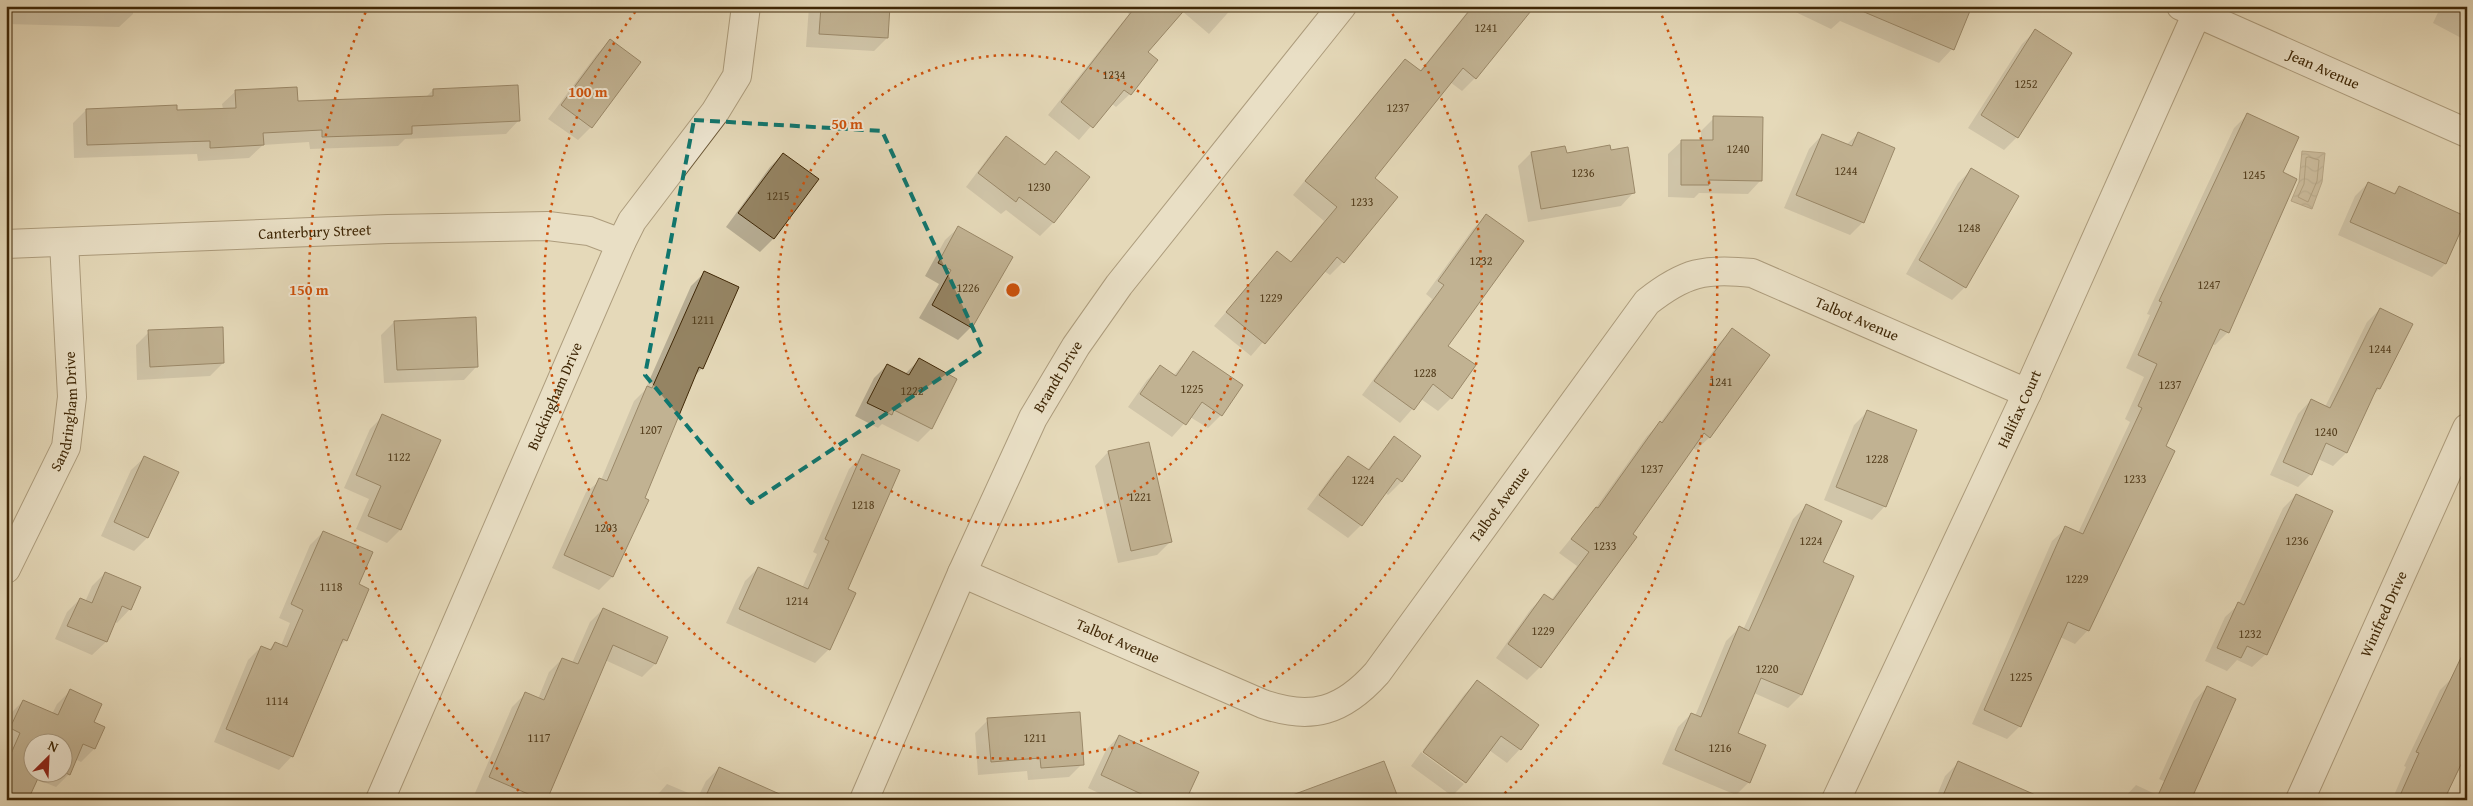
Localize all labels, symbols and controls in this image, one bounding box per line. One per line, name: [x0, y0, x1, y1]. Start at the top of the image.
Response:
house number: 1241: [1474, 19, 1498, 36]
street label: Jean Avenue: [2283, 43, 2363, 94]
house number: 1234: [1102, 66, 1126, 83]
house number: 1252: [2014, 75, 2038, 92]
text: 100 m: [568, 81, 608, 102]
house number: 1237: [1386, 99, 1410, 116]
text: 50 m: [831, 113, 863, 134]
house number: 1240: [1726, 140, 1750, 157]
house number: 1244: [1834, 162, 1858, 179]
house number: 1236: [1571, 164, 1595, 181]
house number: 1245: [2242, 166, 2266, 183]
house number: 1230: [1027, 178, 1051, 195]
house number: 1215: [766, 187, 790, 204]
house number: 1233: [1350, 193, 1374, 210]
street label: Canterbury Street: [258, 219, 372, 244]
house number: 1248: [1957, 219, 1981, 236]
house number: 1232: [1469, 252, 1493, 269]
house number: 1247: [2197, 276, 2221, 293]
text: 150 m: [289, 279, 329, 300]
house number: 1226: [956, 279, 980, 296]
centre of rings: [1004, 281, 1022, 299]
house number: 1229: [1259, 289, 1283, 306]
street label: Talbot Avenue: [1812, 291, 1902, 346]
house number: 1211: [691, 311, 715, 328]
street label: Brandt Drive: [1028, 336, 1087, 416]
street label: Buckingham Drive: [522, 339, 587, 453]
house number: 1244: [2368, 340, 2392, 357]
street label: Sandringham Drive: [45, 351, 82, 475]
house number: 1228: [1413, 364, 1437, 381]
street label: Halifax Court: [1992, 366, 2046, 451]
house number: 1241: [1709, 373, 1733, 390]
house number: 1237: [2158, 376, 2182, 393]
house number: 1225: [1180, 380, 1204, 397]
house number: 1222: [900, 382, 924, 399]
house number: 1207: [639, 421, 663, 438]
house number: 1240: [2314, 423, 2338, 440]
house number: 1122: [387, 448, 411, 465]
house number: 1228: [1865, 450, 1889, 467]
house number: 1237: [1640, 460, 1664, 477]
street label: Talbot Avenue: [1464, 462, 1534, 547]
house number: 1233: [2123, 470, 2147, 487]
house number: 1224: [1351, 471, 1375, 488]
house number: 1221: [1128, 488, 1152, 505]
house number: 1218: [851, 496, 875, 513]
house number: 1203: [594, 519, 618, 536]
house number: 1224: [1799, 532, 1823, 549]
house number: 1236: [2285, 532, 2309, 549]
house number: 1233: [1593, 537, 1617, 554]
street label: Winifred Drive: [2355, 567, 2412, 660]
house number: 1229: [2065, 570, 2089, 587]
house number: 1118: [319, 578, 343, 595]
house number: 1214: [785, 592, 809, 609]
street label: Talbot Avenue: [1073, 613, 1163, 668]
house number: 1229: [1531, 622, 1555, 639]
house number: 1232: [2238, 625, 2262, 642]
house number: 1220: [1755, 660, 1779, 677]
house number: 1225: [2009, 668, 2033, 685]
house number: 1114: [265, 692, 289, 709]
house number: 1117: [527, 729, 551, 746]
house number: 1211: [1023, 729, 1047, 746]
north arrow: [22, 734, 72, 784]
text: N: [45, 735, 62, 757]
house number: 1216: [1708, 739, 1732, 756]

